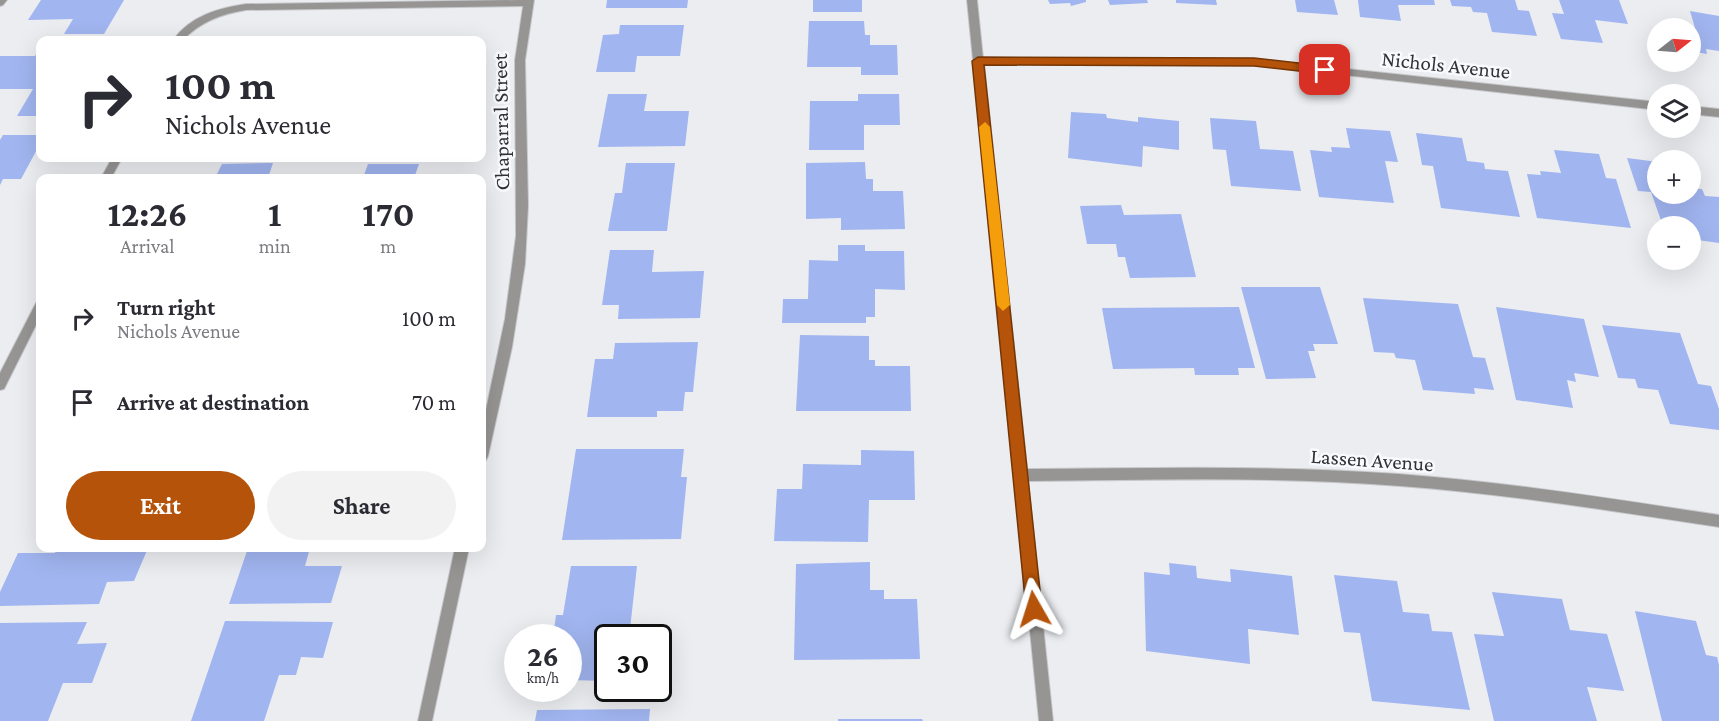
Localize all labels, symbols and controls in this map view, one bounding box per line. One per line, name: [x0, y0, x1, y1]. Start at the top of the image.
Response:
north arrow: [1647, 18, 1701, 72]
map controls: [1647, 18, 1701, 270]
pin: [1299, 44, 1350, 95]
street label: Nichols Avenue: [1381, 46, 1511, 84]
street label: Chaparral Street: [488, 52, 514, 191]
icon: arrive: [1308, 53, 1341, 86]
icon: right: [66, 60, 144, 138]
text: 100 m: [165, 61, 275, 108]
button: layers: [1647, 84, 1701, 138]
text: Nichols Avenue: [165, 110, 331, 140]
button: +: [1647, 150, 1701, 204]
text: 12:26: [107, 194, 187, 234]
text: 1: [268, 194, 282, 234]
text: 170: [362, 194, 415, 234]
button: −: [1647, 216, 1701, 270]
text: Arrival: [120, 235, 175, 257]
text: min: [259, 235, 291, 257]
text: m: [380, 235, 396, 257]
text: Turn right: [117, 295, 215, 320]
icon: right: [66, 302, 99, 335]
text: 100 m: [402, 306, 456, 331]
text: Nichols Avenue: [117, 320, 240, 342]
icon: arrive: [66, 386, 99, 419]
text: Arrive at destination: [117, 390, 309, 415]
text: 70 m: [412, 390, 456, 415]
street label: Lassen Avenue: [1310, 444, 1434, 476]
button: Exit: [66, 471, 255, 540]
button: Share: [267, 471, 456, 540]
position arrow: [1002, 577, 1066, 641]
speed limit sign: 30: [594, 624, 672, 702]
text: 26: [527, 639, 559, 672]
text: km/h: [527, 670, 559, 686]

